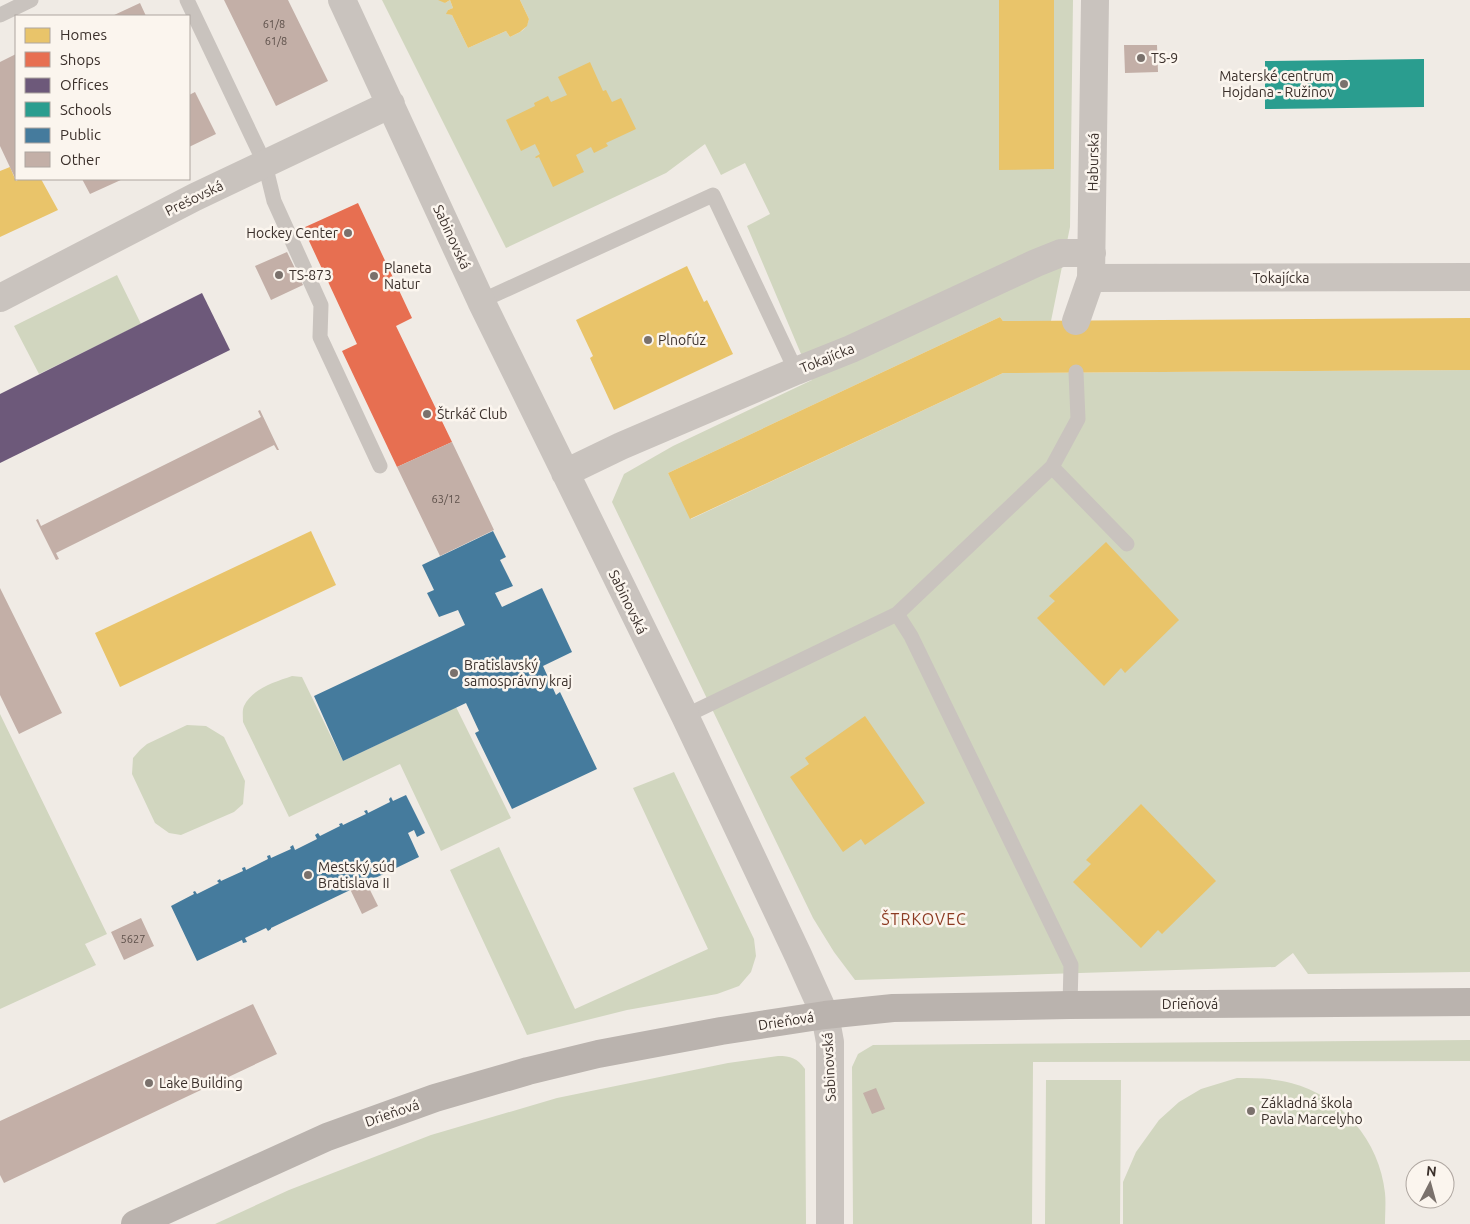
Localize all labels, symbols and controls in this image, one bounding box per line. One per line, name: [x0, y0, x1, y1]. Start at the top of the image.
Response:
legend: [15, 15, 190, 180]
house number: 61/8: [263, 18, 285, 30]
text: Homes: [60, 26, 107, 43]
house number: 61/8: [265, 35, 287, 47]
place label: TS-9: [1151, 50, 1178, 66]
text: Shops: [60, 51, 101, 68]
marker: TS-9: [1135, 52, 1147, 64]
place label: Materské centrum Hojdana - Ružinov: [1219, 68, 1334, 100]
text: Offices: [60, 76, 108, 93]
marker: Materské centrum Hojdana - Ružinov: [1338, 78, 1350, 90]
text: Schools: [60, 101, 111, 118]
text: Public: [60, 126, 101, 143]
street label: Haburská: [1084, 132, 1102, 192]
text: Other: [60, 151, 100, 168]
street label: Prešovská: [162, 177, 226, 219]
street label: Sabinovská: [430, 202, 474, 272]
place label: Hockey Center: [246, 225, 339, 241]
marker: Hockey Center: [342, 227, 354, 239]
place label: Planeta Natur: [384, 260, 432, 292]
place label: TS-873: [289, 267, 332, 283]
marker: TS-873: [273, 269, 285, 281]
marker: Planeta Natur: [368, 270, 380, 282]
street label: Tokajícka: [1252, 270, 1310, 286]
place label: Plnofúz: [658, 332, 706, 348]
marker: Plnofúz: [642, 334, 654, 346]
street label: Tokajícka: [798, 340, 856, 376]
place label: Štrkáč Club: [437, 405, 508, 422]
marker: Štrkáč Club: [421, 408, 433, 420]
house number: 63/12: [432, 493, 460, 505]
street label: Sabinovská: [606, 567, 650, 637]
place label: Bratislavský samosprávny kraj: [464, 657, 572, 689]
marker: Bratislavský samosprávny kraj: [448, 667, 460, 679]
place label: Mestský súd Bratislava II: [318, 859, 395, 891]
marker: Mestský súd Bratislava II: [302, 869, 314, 881]
district label: ŠTRKOVEC: [881, 909, 967, 928]
house number: 5627: [121, 933, 145, 945]
street label: Drieňová: [1162, 996, 1218, 1012]
street label: Drieňová: [757, 1009, 815, 1033]
street label: Sabinovská: [819, 1032, 839, 1102]
place label: Lake Building: [159, 1075, 243, 1091]
marker: Lake Building: [143, 1077, 155, 1089]
place label: Základná škola Pavla Marcelyho: [1261, 1095, 1363, 1127]
street label: Drieňová: [363, 1096, 421, 1130]
marker: Základná škola Pavla Marcelyho: [1245, 1105, 1257, 1117]
north arrow: [1405, 1159, 1455, 1209]
text: N: [1425, 1163, 1437, 1180]

